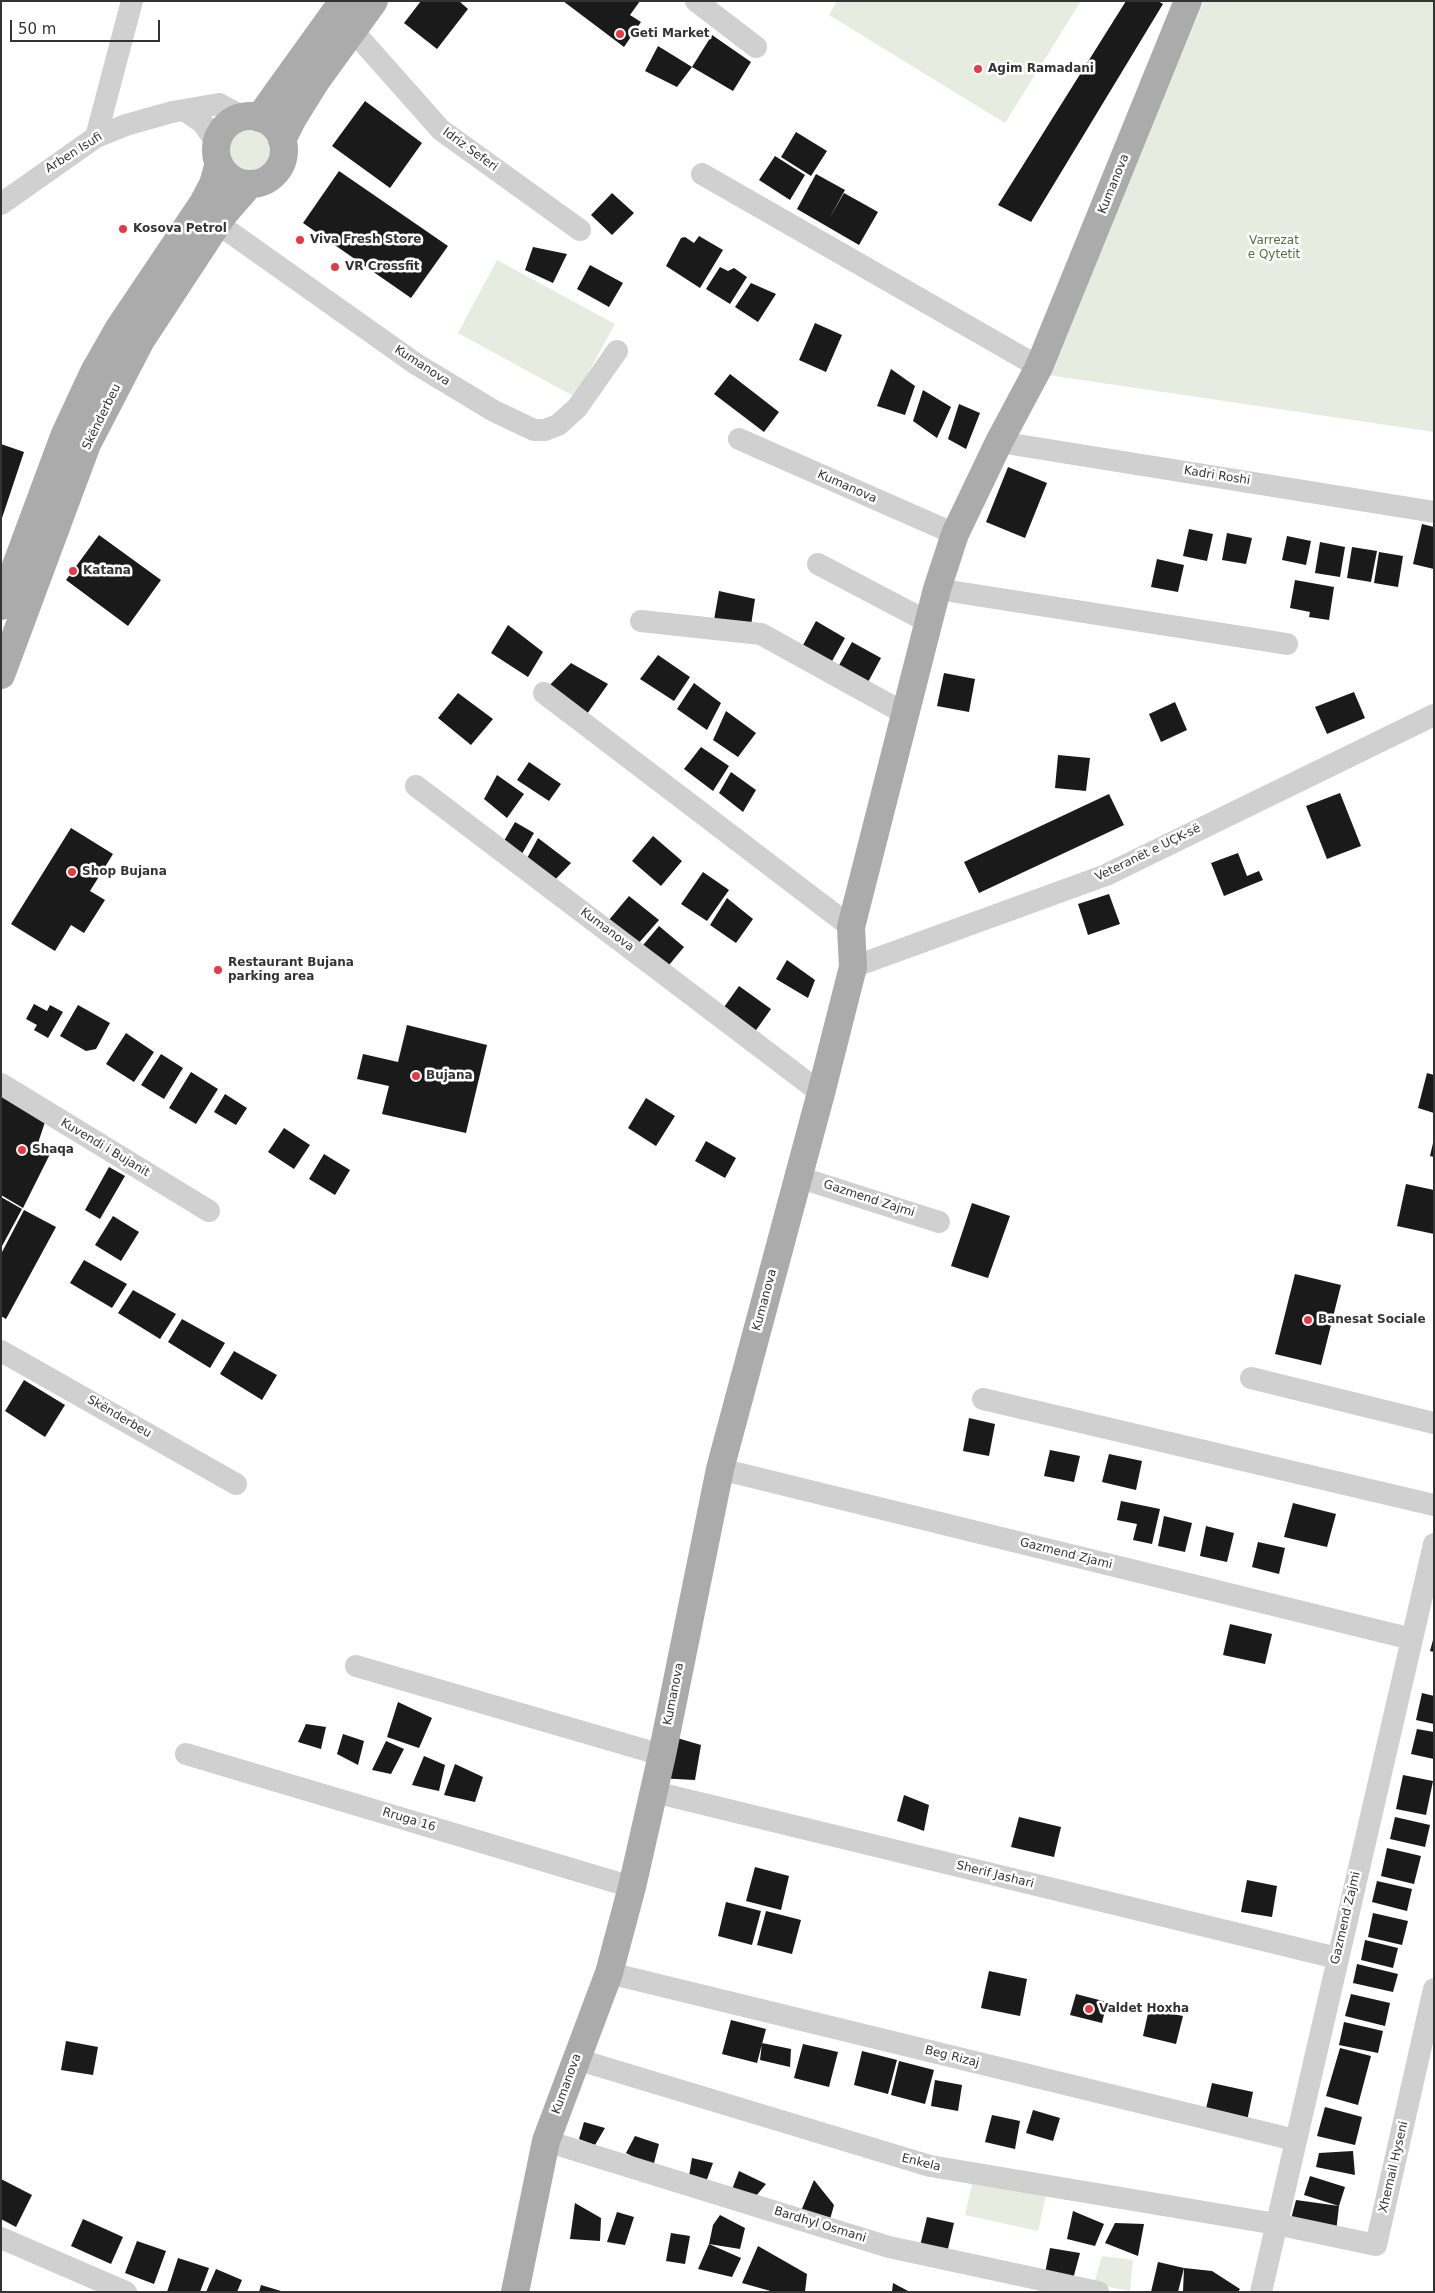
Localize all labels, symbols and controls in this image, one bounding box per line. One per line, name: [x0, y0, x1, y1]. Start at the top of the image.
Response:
scale bar: [12, 10, 162, 42]
text: 50 m: [18, 20, 56, 38]
place label: Geti Market: [630, 27, 710, 41]
marker: Geti Market: [614, 28, 626, 40]
place label: Agim Ramadani: [988, 62, 1094, 76]
marker: Agim Ramadani: [972, 63, 984, 75]
street label: Idriz Seferi: [440, 125, 500, 175]
street label: Arben Isufi: [43, 130, 105, 176]
street label: Kumanova: [1095, 152, 1133, 216]
place label: Kosova Petrol: [133, 222, 227, 236]
marker: Kosova Petrol: [117, 223, 129, 235]
place label: Viva Fresh Store: [310, 233, 421, 247]
marker: Viva Fresh Store: [294, 234, 306, 246]
park label: Varrezat e Qytetit: [1248, 234, 1300, 262]
place label: VR Crossfit: [345, 260, 420, 274]
marker: VR Crossfit: [329, 261, 341, 273]
street label: Kumanova: [392, 343, 452, 389]
street label: Skënderbeu: [80, 382, 124, 452]
street label: Kadri Roshi: [1183, 464, 1251, 488]
street label: Kumanova: [815, 468, 879, 506]
place label: Katana: [83, 564, 131, 578]
marker: Katana: [67, 565, 79, 577]
street label: Veteranët e UÇK-së: [1093, 821, 1203, 885]
place label: Shop Bujana: [82, 865, 167, 879]
marker: Shop Bujana: [66, 866, 78, 878]
street label: Kumanova: [577, 905, 637, 955]
place label: Restaurant Bujana parking area: [228, 956, 354, 984]
marker: Restaurant Bujana parking area: [212, 964, 224, 976]
place label: Bujana: [426, 1069, 473, 1083]
marker: Bujana: [410, 1070, 422, 1082]
street label: Kuvendi i Bujanit: [58, 1116, 152, 1180]
place label: Shaqa: [32, 1143, 74, 1157]
marker: Shaqa: [16, 1144, 28, 1156]
street label: Gazmend Zajmi: [822, 1177, 916, 1221]
street label: Kumanova: [750, 1268, 780, 1332]
place label: Banesat Sociale: [1318, 1313, 1426, 1327]
marker: Banesat Sociale: [1302, 1314, 1314, 1326]
street label: Skënderbeu: [84, 1393, 154, 1441]
street label: Gazmend Zjami: [1018, 1536, 1114, 1572]
street label: Kumanova: [661, 1662, 687, 1726]
street label: Rruga 16: [381, 1805, 437, 1835]
street label: Sherif Jashari: [955, 1858, 1035, 1892]
street label: Gazmend Zajmi: [1328, 1870, 1364, 1966]
place label: Valdet Hoxha: [1099, 2002, 1189, 2016]
marker: Valdet Hoxha: [1083, 2003, 1095, 2015]
street label: Beg Rizaj: [923, 2043, 981, 2071]
street label: Kumanova: [549, 2052, 585, 2116]
street label: Xhemail Hyseni: [1376, 2120, 1412, 2214]
street label: Enkela: [900, 2151, 942, 2175]
street label: Bardhyl Osmani: [772, 2204, 868, 2246]

